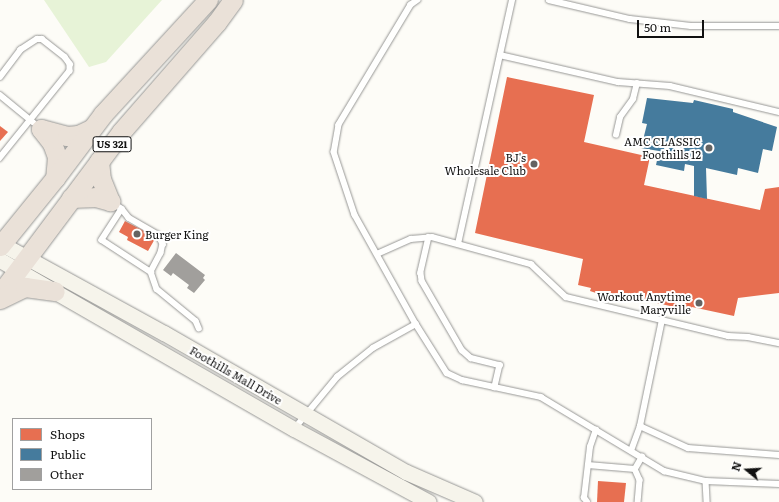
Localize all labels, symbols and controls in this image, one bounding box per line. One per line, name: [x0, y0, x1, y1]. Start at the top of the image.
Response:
scale bar: [639, 12, 706, 38]
text: 50 m: [644, 18, 671, 36]
place label: AMC CLASSIC Foothills 12: [624, 135, 701, 161]
road number: US 321: [92, 136, 132, 152]
marker: AMC CLASSIC Foothills 12: [704, 143, 714, 153]
place label: BJ's Wholesale Club: [444, 151, 526, 177]
marker: BJ's Wholesale Club: [529, 159, 539, 169]
place label: Burger King: [145, 227, 209, 241]
marker: Burger King: [132, 229, 142, 239]
place label: Workout Anytime Maryville: [597, 290, 691, 316]
marker: Workout Anytime Maryville: [694, 298, 704, 308]
street label: Foothills Mall Drive: [188, 343, 284, 407]
legend: [12, 418, 152, 490]
text: Shops: [50, 425, 85, 443]
text: Public: [50, 445, 86, 463]
north arrow: [727, 450, 767, 490]
text: N: [727, 459, 745, 473]
text: Other: [50, 465, 84, 483]

